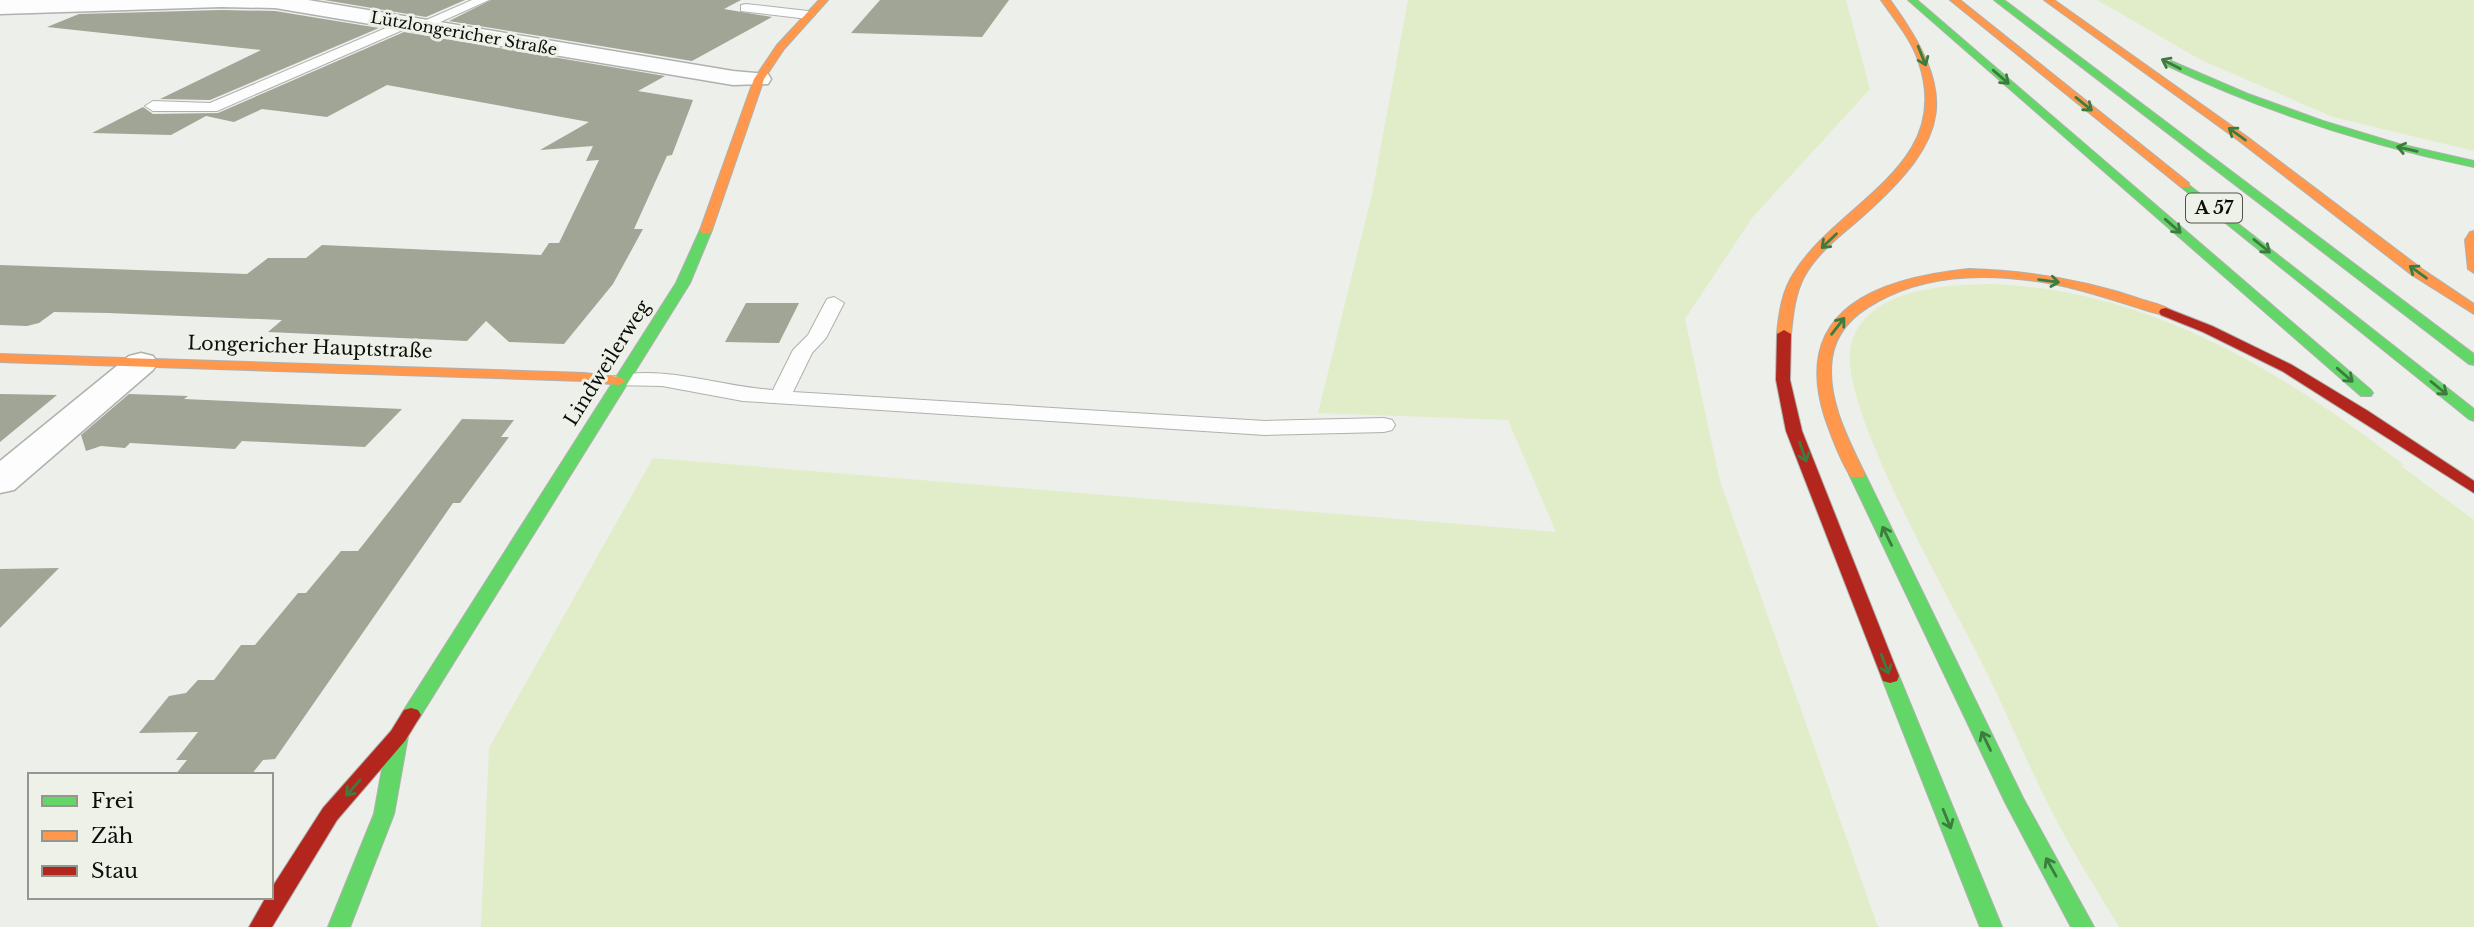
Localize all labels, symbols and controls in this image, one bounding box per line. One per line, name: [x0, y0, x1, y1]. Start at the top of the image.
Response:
street label: Lützlongericher Straße: [369, 7, 559, 59]
one-way arrow: [1917, 45, 1930, 67]
one-way arrow: [2161, 57, 2182, 71]
one-way arrow: [1992, 69, 2010, 85]
one-way arrow: [2074, 96, 2093, 111]
one-way arrow: [2228, 127, 2247, 141]
one-way arrow: [2396, 142, 2419, 156]
road number: A 57: [2186, 194, 2242, 223]
one-way arrow: [2164, 218, 2182, 234]
one-way arrow: [1820, 232, 1837, 249]
one-way arrow: [2252, 238, 2270, 254]
one-way arrow: [2409, 265, 2428, 279]
one-way arrow: [2037, 274, 2060, 287]
street label: Lindweilerweg: [559, 296, 655, 430]
one-way arrow: [1830, 317, 1845, 335]
street label: Longericher Hauptstraße: [187, 331, 433, 363]
one-way arrow: [2336, 367, 2354, 383]
one-way arrow: [2430, 380, 2448, 396]
one-way arrow: [1797, 441, 1810, 463]
one-way arrow: [1879, 526, 1893, 547]
one-way arrow: [1880, 653, 1893, 675]
one-way arrow: [1978, 731, 1992, 752]
legend: [28, 773, 273, 899]
one-way arrow: [345, 779, 361, 797]
text: Frei: [91, 788, 134, 814]
one-way arrow: [1941, 808, 1954, 829]
text: Zäh: [91, 823, 133, 849]
one-way arrow: [2043, 857, 2057, 878]
text: Stau: [91, 858, 138, 884]

